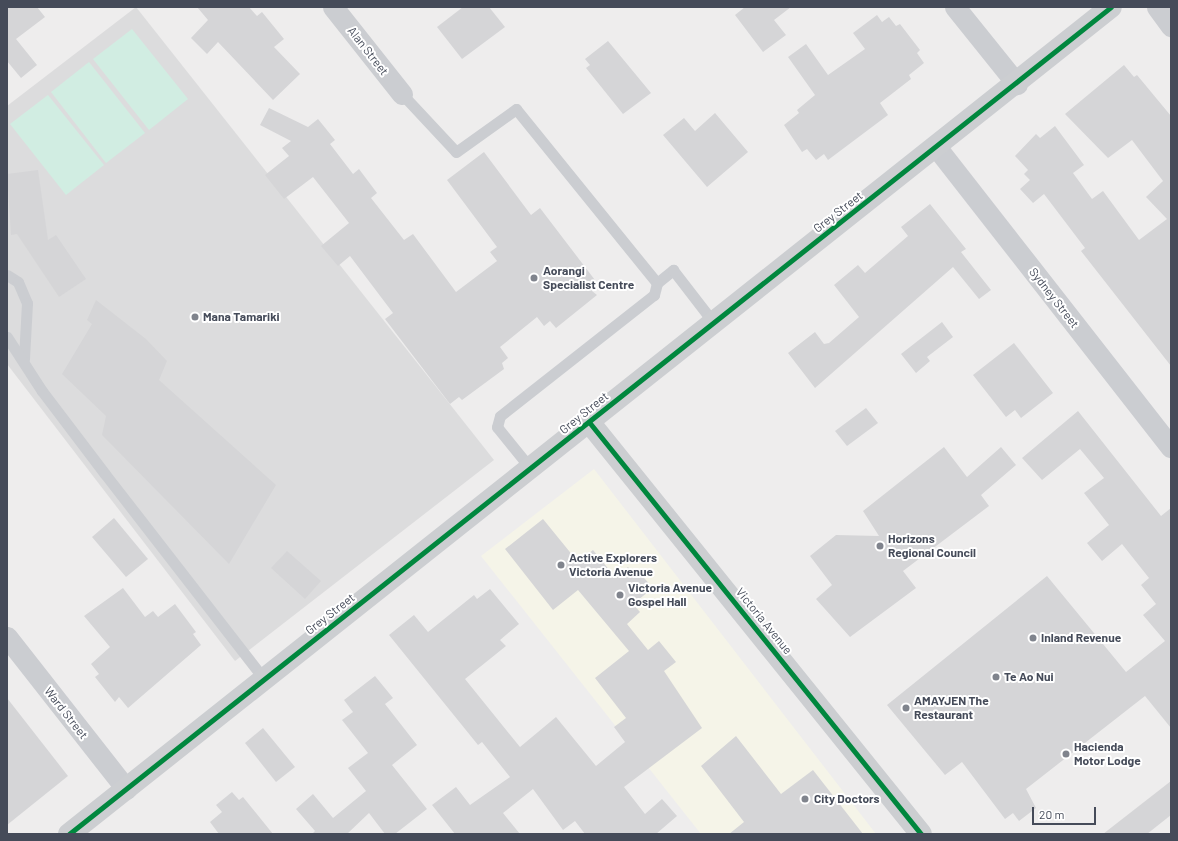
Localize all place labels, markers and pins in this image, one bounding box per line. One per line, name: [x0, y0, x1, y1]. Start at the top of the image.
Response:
place label: Aorangi Specialist Centre: [543, 264, 634, 292]
marker: Aorangi Specialist Centre: [528, 272, 540, 284]
place label: Mana Tamariki: [203, 310, 280, 324]
marker: Mana Tamariki: [190, 312, 200, 322]
place label: Horizons Regional Council: [888, 532, 976, 560]
marker: Horizons Regional Council: [875, 541, 885, 551]
place label: Active Explorers Victoria Avenue: [569, 551, 657, 579]
marker: Active Explorers Victoria Avenue: [556, 560, 566, 570]
place label: Victoria Avenue Gospel Hall: [628, 581, 712, 609]
marker: Victoria Avenue Gospel Hall: [615, 590, 625, 600]
place label: Inland Revenue: [1041, 631, 1121, 645]
marker: Inland Revenue: [1028, 633, 1038, 643]
place label: Te Ao Nui: [1004, 670, 1053, 684]
marker: Te Ao Nui: [991, 672, 1001, 682]
place label: AMAYJEN The Restaurant: [914, 694, 989, 722]
marker: AMAYJEN The Restaurant: [901, 703, 911, 713]
place label: Hacienda Motor Lodge: [1074, 740, 1141, 768]
marker: Hacienda Motor Lodge: [1061, 749, 1071, 759]
place label: City Doctors: [814, 792, 880, 806]
marker: City Doctors: [799, 793, 811, 805]

